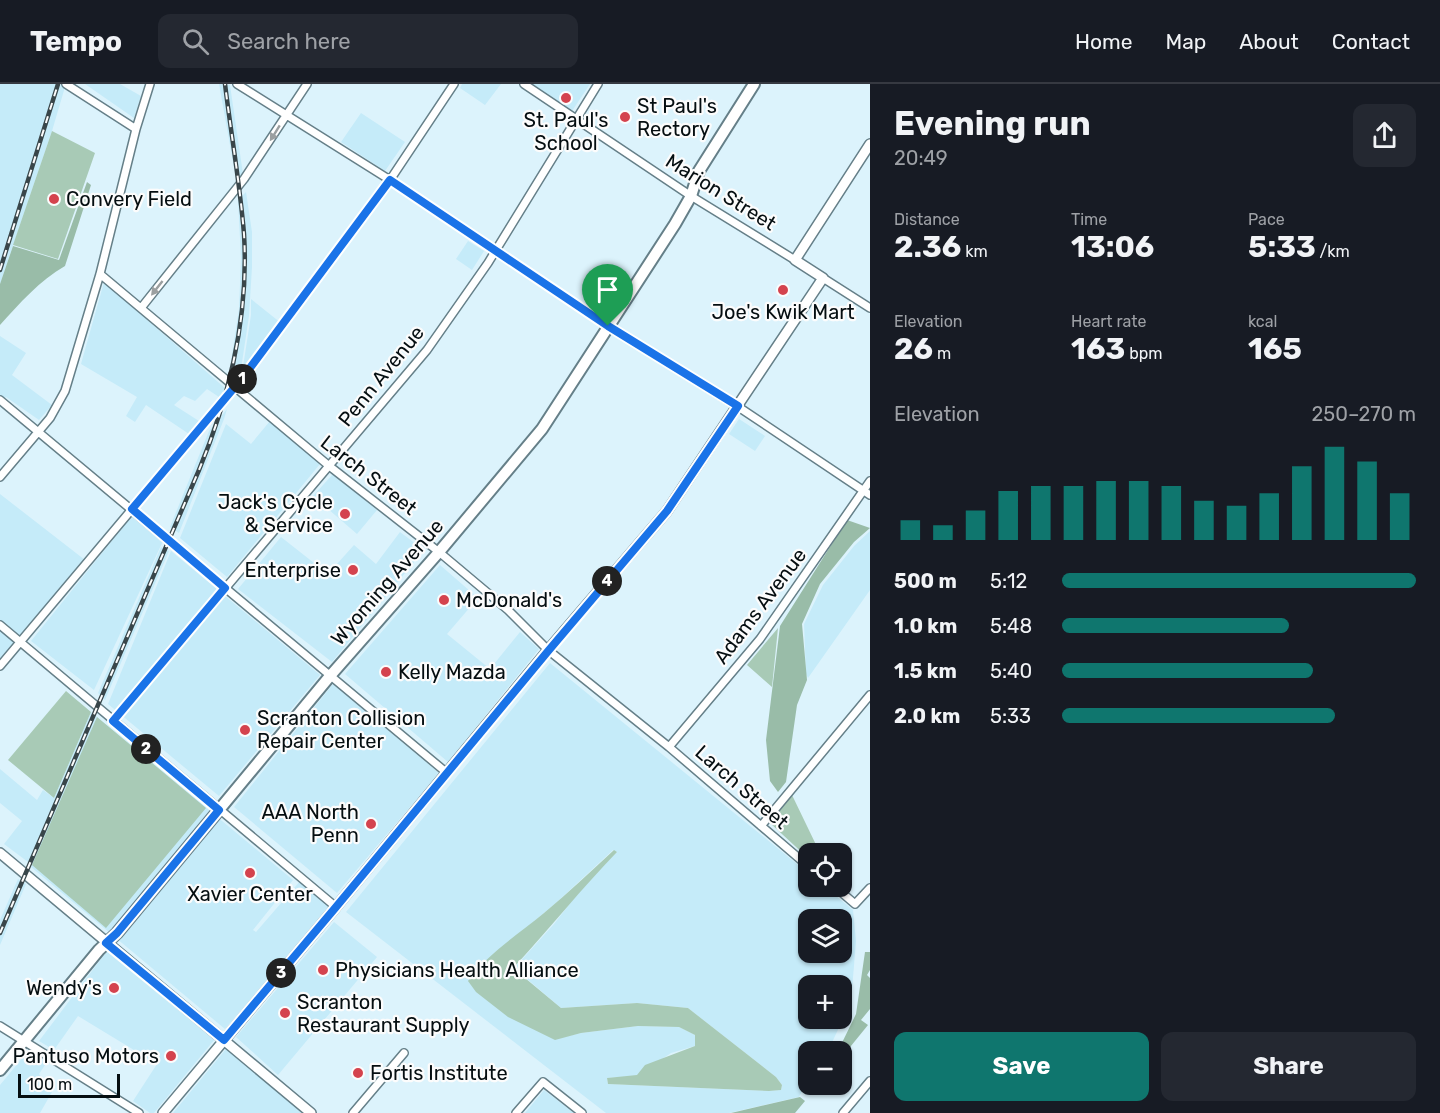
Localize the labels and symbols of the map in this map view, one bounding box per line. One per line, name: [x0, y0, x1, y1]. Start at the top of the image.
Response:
marker: St. Paul's School: [559, 91, 573, 105]
place label: St Paul's Rectory: [637, 94, 717, 141]
place label: St. Paul's School: [524, 108, 608, 155]
marker: St Paul's Rectory: [618, 110, 632, 124]
one-way arrow: [269, 125, 280, 141]
street label: Marion Street: [661, 149, 781, 236]
place label: Convery Field: [66, 187, 192, 211]
marker: Convery Field: [47, 192, 61, 206]
pin: [582, 264, 633, 326]
one-way arrow: [152, 281, 164, 296]
marker: Joe's Kwik Mart: [776, 283, 790, 297]
place label: Joe's Kwik Mart: [711, 300, 855, 324]
street label: Penn Avenue: [333, 321, 429, 431]
pin: 1: [227, 364, 257, 394]
street label: Larch Street: [316, 430, 422, 520]
place label: Jack's Cycle & Service: [218, 490, 333, 537]
marker: Jack's Cycle & Service: [338, 507, 352, 521]
street label: Wyoming Avenue: [326, 514, 448, 650]
street label: Adams Avenue: [709, 543, 811, 669]
place label: Enterprise: [245, 558, 341, 582]
marker: Enterprise: [346, 563, 360, 577]
pin: 4: [592, 566, 622, 596]
place label: McDonald's: [456, 588, 562, 612]
marker: McDonald's: [437, 593, 451, 607]
place label: Kelly Mazda: [398, 660, 506, 684]
marker: Kelly Mazda: [379, 665, 393, 679]
place label: Scranton Collision Repair Center: [257, 706, 425, 753]
marker: Scranton Collision Repair Center: [238, 723, 252, 737]
pin: 2: [131, 734, 161, 764]
street label: Larch Street: [690, 740, 794, 834]
place label: AAA North Penn: [261, 800, 359, 847]
marker: AAA North Penn: [364, 817, 378, 831]
marker: Xavier Center: [243, 866, 257, 880]
place label: Xavier Center: [187, 882, 313, 906]
pin: 3: [266, 958, 296, 988]
place label: Physicians Health Alliance: [335, 958, 579, 982]
marker: Physicians Health Alliance: [316, 963, 330, 977]
place label: Wendy's: [26, 976, 102, 1000]
marker: Wendy's: [107, 981, 121, 995]
place label: Scranton Restaurant Supply: [297, 990, 470, 1037]
marker: Scranton Restaurant Supply: [278, 1006, 292, 1020]
place label: Pantuso Motors: [13, 1044, 159, 1068]
marker: Pantuso Motors: [164, 1049, 178, 1063]
place label: Fortis Institute: [370, 1061, 508, 1085]
marker: Fortis Institute: [351, 1066, 365, 1080]
scale bar: [18, 1071, 120, 1098]

